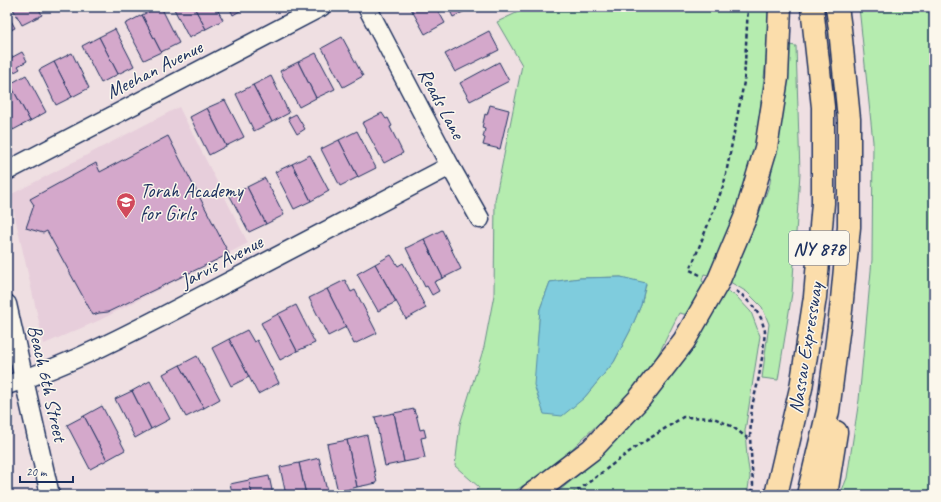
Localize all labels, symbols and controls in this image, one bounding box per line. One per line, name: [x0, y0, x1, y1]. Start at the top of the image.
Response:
street label: Meehan Avenue: [102, 34, 208, 104]
street label: Reads Lane: [412, 63, 471, 144]
place label: Torah Academy for Girls: [140, 178, 245, 226]
school or university icon: Torah Academy for Girls: [115, 191, 137, 219]
street label: Jarvis Avenue: [175, 229, 268, 294]
road number: NY 878: [789, 231, 849, 265]
street label: Nassau Expressway: [783, 279, 829, 415]
street label: Beach 6th Street: [22, 323, 74, 446]
scale bar: [20, 458, 73, 484]
text: 20 m: [26, 464, 48, 480]

